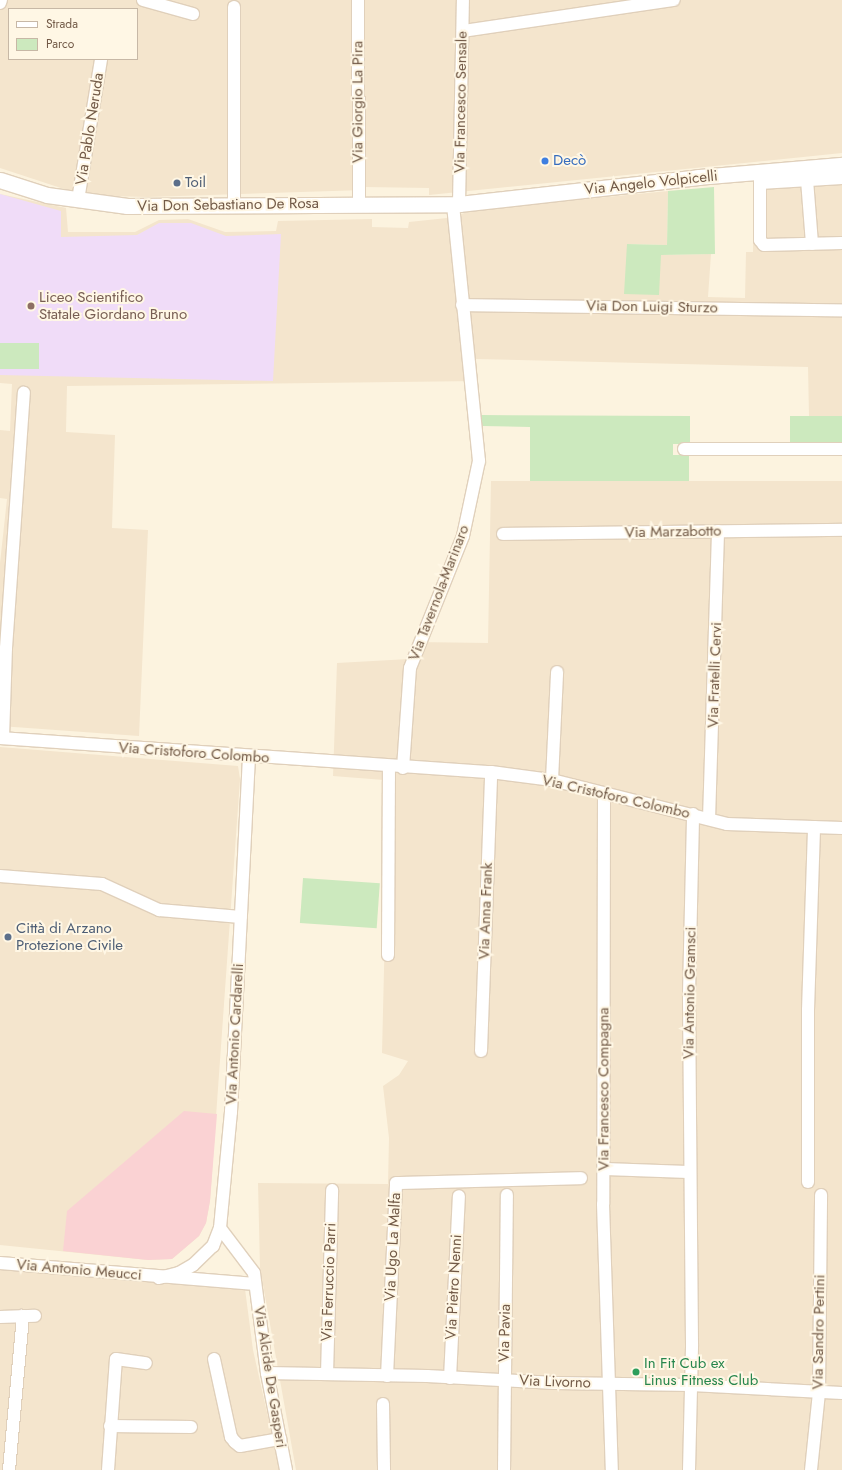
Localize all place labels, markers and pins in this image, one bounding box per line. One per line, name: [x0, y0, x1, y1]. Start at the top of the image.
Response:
place label: Decò: [553, 152, 586, 170]
marker: Decò: [540, 156, 550, 166]
place label: Toil: [185, 174, 206, 192]
marker: Toil: [172, 178, 182, 188]
place label: Liceo Scientifico Statale Giordano Bruno: [39, 288, 187, 323]
marker: Liceo Scientifico Statale Giordano Bruno: [26, 301, 36, 311]
place label: Città di Arzano Protezione Civile: [16, 919, 123, 954]
marker: Città di Arzano Protezione Civile: [3, 932, 13, 942]
place label: In Fit Cub ex Linus Fitness Club: [644, 1354, 758, 1389]
marker: In Fit Cub ex Linus Fitness Club: [631, 1367, 641, 1377]

